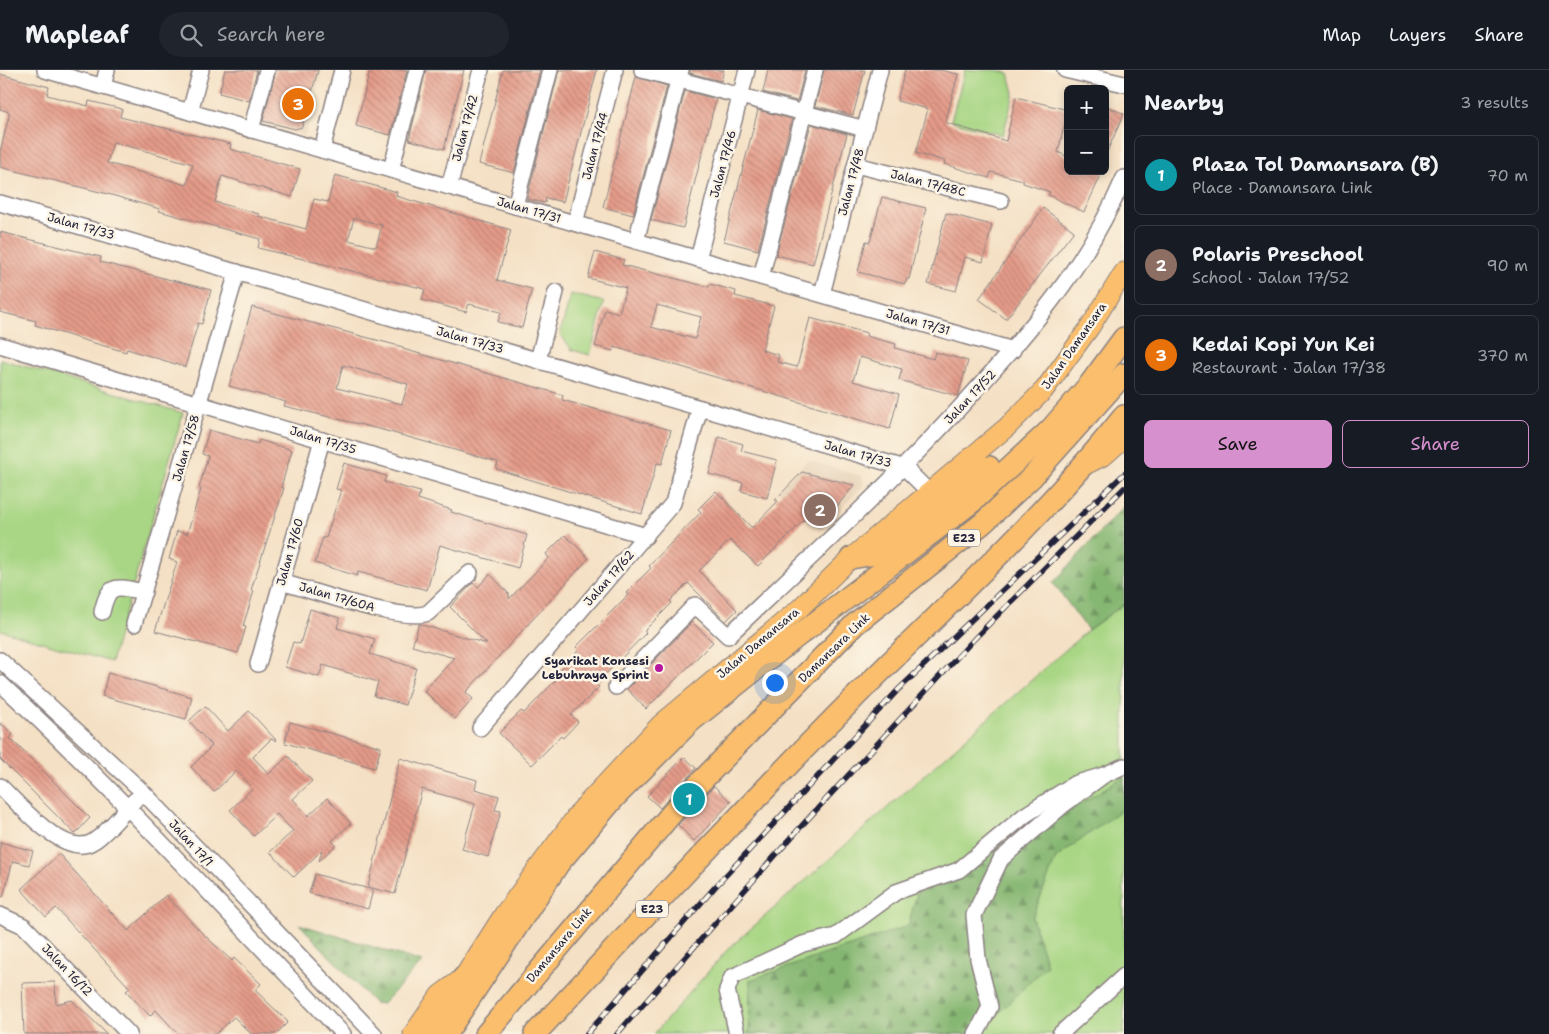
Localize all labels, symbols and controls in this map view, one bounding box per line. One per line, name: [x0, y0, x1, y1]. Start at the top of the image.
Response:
search box: [159, 12, 509, 57]
text: Mapleaf: [25, 19, 129, 51]
icon: search: [177, 21, 205, 49]
text: Search here: [217, 22, 325, 47]
text: Map: [1323, 23, 1361, 47]
text: Layers: [1389, 23, 1446, 47]
text: Share: [1474, 23, 1524, 47]
pin: 3: [282, 85, 314, 123]
map controls: [1064, 85, 1109, 175]
button: +: [1064, 85, 1109, 130]
text: Nearby: [1144, 89, 1224, 117]
text: 3 results: [1460, 92, 1529, 113]
street label: Jalan 17/42: [448, 93, 482, 163]
street label: Jalan 17/44: [578, 110, 612, 182]
street label: Jalan 17/46: [706, 128, 740, 200]
button: −: [1064, 130, 1109, 175]
street label: Jalan 17/48: [834, 146, 868, 218]
text: Plaza Tol Damansara (B): [1192, 152, 1439, 177]
text: 1: [1157, 165, 1165, 186]
text: 70 m: [1487, 165, 1528, 186]
street label: Jalan 17/48C: [889, 166, 967, 200]
text: Place · Damansara Link: [1192, 177, 1373, 198]
street label: Jalan 17/31: [495, 193, 563, 227]
street label: Jalan 17/33: [45, 209, 117, 243]
text: Polaris Preschool: [1192, 242, 1364, 267]
text: 2: [1155, 255, 1167, 276]
text: 90 m: [1487, 255, 1528, 276]
text: School · Jalan 17/52: [1192, 267, 1349, 288]
street label: Jalan Damansara: [1038, 299, 1110, 393]
street label: Jalan 17/31: [884, 305, 952, 339]
street label: Jalan 17/33: [434, 323, 506, 357]
text: Kedai Kopi Yun Kei: [1192, 332, 1375, 357]
text: 3: [1155, 345, 1167, 366]
text: 370 m: [1477, 345, 1528, 366]
text: Restaurant · Jalan 17/38: [1192, 357, 1386, 378]
street label: Jalan 17/52: [941, 366, 999, 428]
street label: Jalan 17/58: [169, 413, 203, 483]
button: Save: [1144, 420, 1332, 468]
button: Share: [1342, 420, 1529, 468]
street label: Jalan 17/35: [288, 422, 358, 458]
street label: Jalan 17/33: [822, 437, 894, 471]
pin: 2: [804, 491, 836, 529]
street label: Jalan 17/60: [273, 516, 307, 588]
road number: E23: [948, 529, 980, 546]
street label: Jalan 17/62: [580, 547, 638, 609]
street label: Jalan 17/60A: [297, 579, 377, 616]
street label: Jalan Damansara: [714, 604, 803, 682]
street label: Damansara Link: [795, 610, 873, 686]
place label: Syarikat Konsesi Lebuhraya Sprint: [542, 653, 649, 683]
marker: Syarikat Konsesi Lebuhraya Sprint: [653, 662, 665, 674]
your location: [762, 670, 788, 696]
pin: 1: [673, 780, 705, 818]
street label: Jalan 17/1: [165, 816, 217, 870]
road number: E23: [636, 901, 668, 918]
street label: Damansara Link: [523, 904, 595, 986]
street label: Jalan 16/12: [38, 940, 96, 1000]

